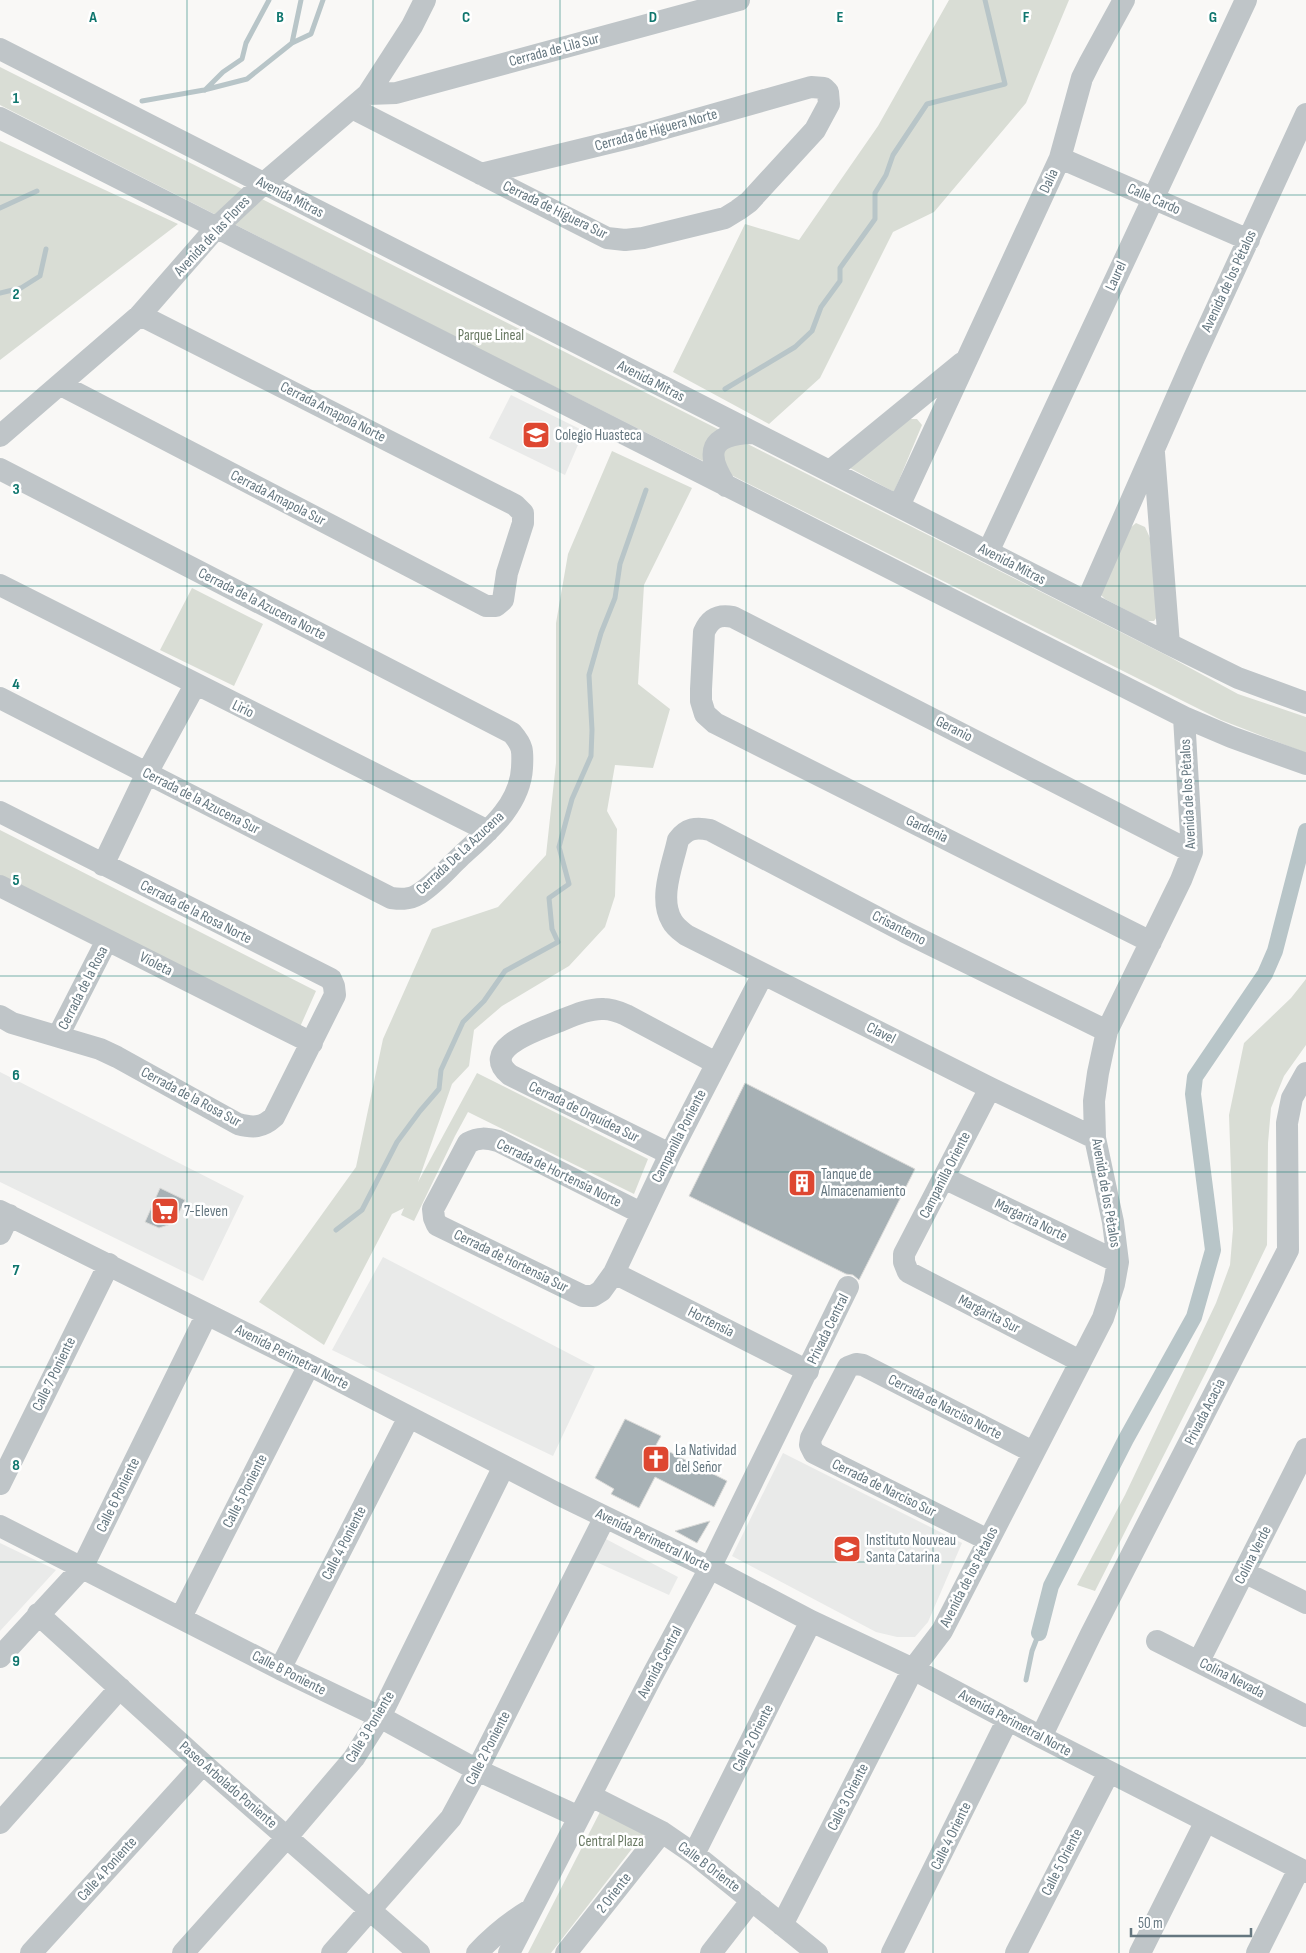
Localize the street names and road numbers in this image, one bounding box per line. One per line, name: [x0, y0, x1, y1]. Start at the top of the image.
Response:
street label: Cerrada de Lila Sur: [507, 29, 602, 71]
street label: Cerrada de Higuera Norte: [593, 104, 719, 156]
street label: Dalia: [1035, 166, 1063, 196]
street label: Avenida Mitras: [252, 171, 327, 222]
street label: Cerrada de Higuera Sur: [499, 176, 611, 244]
street label: Calle Cardo: [1124, 179, 1184, 219]
street label: Avenida de las Flores: [169, 192, 254, 281]
street label: Avenida de los Pétalos: [1197, 227, 1261, 336]
street label: Laurel: [1101, 258, 1131, 294]
street label: Avenida Mitras: [613, 355, 688, 406]
street label: Cerrada Amapola Norte: [277, 377, 389, 447]
street label: Cerrada Amapola Sur: [227, 466, 329, 530]
street label: Avenida Mitras: [974, 538, 1049, 589]
street label: Cerrada de la Azucena Norte: [195, 564, 329, 644]
street label: Lirio: [229, 696, 257, 722]
street label: Geranio: [932, 712, 976, 746]
street label: Avenida de los Pétalos: [1176, 739, 1200, 850]
street label: Cerrada de la Azucena Sur: [139, 763, 263, 839]
street label: Cerrada De La Azucena: [412, 807, 508, 899]
street label: Gardenia: [903, 811, 951, 847]
street label: Cerrada de la Rosa Norte: [137, 876, 255, 948]
street label: Crisantemo: [869, 906, 929, 950]
street label: Cerrada de la Rosa: [54, 943, 112, 1033]
street label: Violeta: [136, 948, 176, 980]
street label: Clavel: [863, 1018, 899, 1048]
street label: Cerrada de la Rosa Sur: [138, 1063, 245, 1132]
street label: Cerrada de Orquídea Sur: [526, 1077, 643, 1147]
street label: Campanilla Poniente: [647, 1086, 711, 1186]
street label: Campanilla Oriente: [915, 1128, 975, 1222]
street label: Cerrada de Hortensia Norte: [493, 1134, 625, 1212]
street label: Avenida de los Pétalos: [1087, 1136, 1125, 1249]
street label: Margarita Norte: [991, 1194, 1071, 1246]
street label: Cerrada de Hortensia Sur: [451, 1225, 572, 1297]
street label: Margarita Sur: [955, 1290, 1024, 1338]
street label: Privada Central: [803, 1291, 853, 1367]
street label: Hortensia: [685, 1302, 737, 1342]
street label: Avenida Perimetral Norte: [231, 1320, 352, 1394]
street label: Calle 7 Poniente: [28, 1334, 80, 1414]
street label: Cerrada de Narciso Norte: [885, 1370, 1005, 1444]
street label: Privada Acacia: [1180, 1375, 1230, 1448]
street label: Calle 5 Poniente: [218, 1451, 272, 1531]
street label: Calle 6 Poniente: [92, 1455, 144, 1535]
street label: Cerrada de Narciso Sur: [829, 1455, 940, 1522]
street label: Calle 4 Poniente: [317, 1503, 371, 1583]
street label: Avenida Perimetral Norte: [592, 1504, 713, 1576]
street label: Colina Verde: [1230, 1523, 1276, 1587]
street label: Avenida de los Pétalos: [935, 1524, 1002, 1631]
street label: Avenida Central: [633, 1623, 687, 1702]
street label: Calle B Poniente: [249, 1646, 329, 1700]
street label: Colina Nevada: [1196, 1653, 1268, 1703]
street label: Avenida Perimetral Norte: [954, 1685, 1075, 1761]
street label: Calle 3 Poniente: [341, 1688, 399, 1766]
street label: Calle 2 Oriente: [728, 1701, 778, 1775]
street label: Calle 2 Poniente: [461, 1708, 515, 1788]
street label: Paseo Arbolado Poniente: [175, 1737, 281, 1833]
street label: Calle 3 Oriente: [823, 1760, 873, 1834]
street label: Calle 4 Oriente: [926, 1799, 976, 1873]
street label: Calle 5 Oriente: [1037, 1825, 1087, 1899]
street label: Calle 4 Poniente: [73, 1833, 141, 1905]
street label: Calle B Oriente: [674, 1837, 744, 1897]
street label: 2 Oriente: [592, 1869, 636, 1917]

